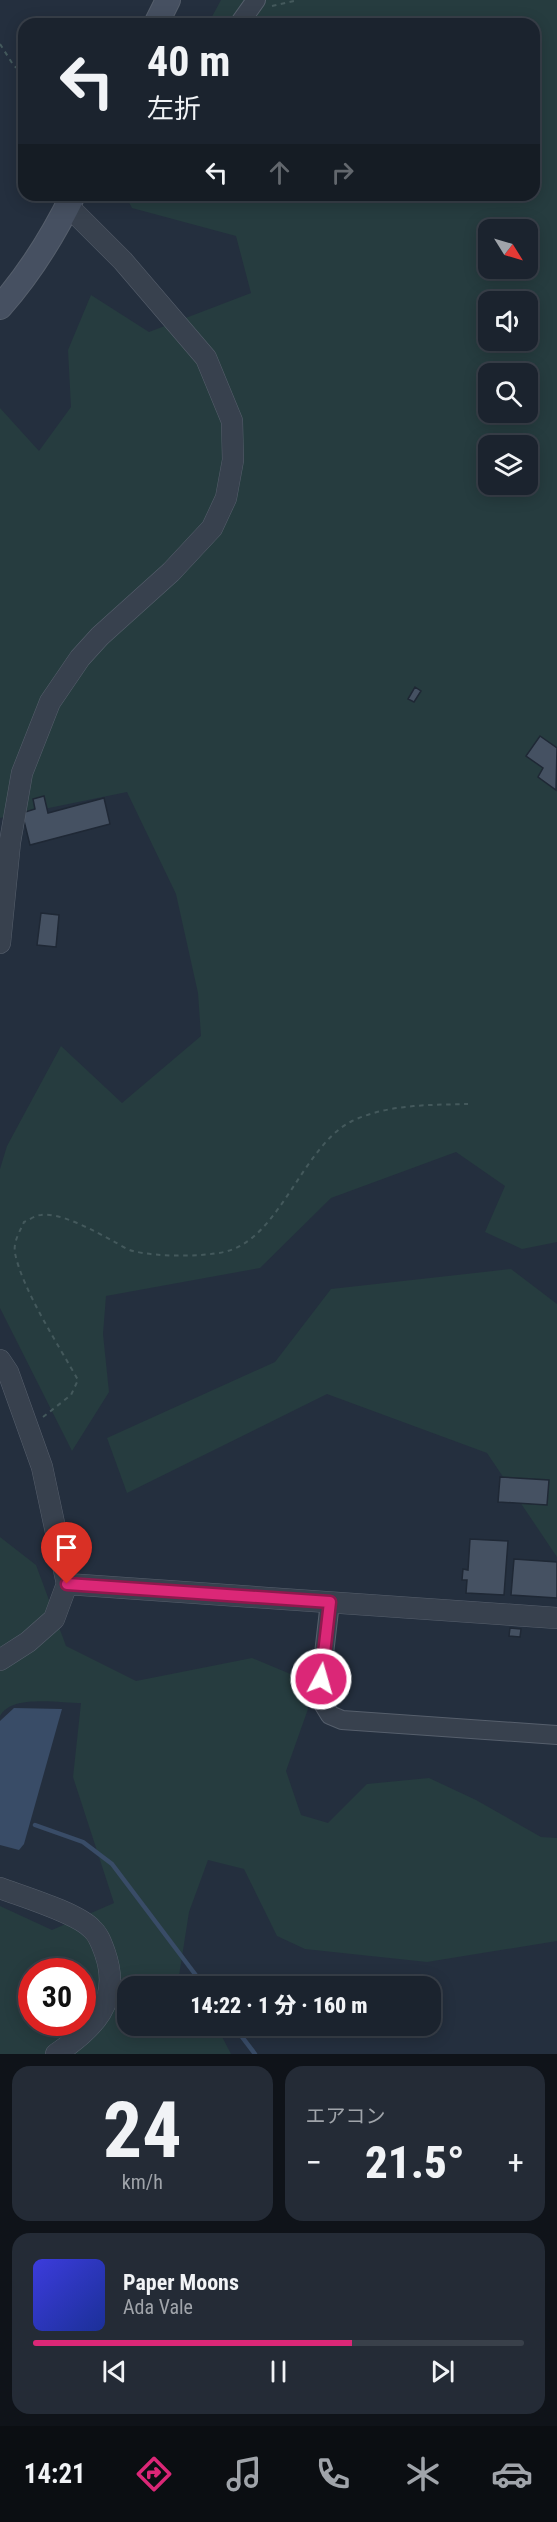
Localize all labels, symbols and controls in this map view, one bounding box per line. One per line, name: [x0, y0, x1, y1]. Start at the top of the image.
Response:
text: 40 m: [147, 37, 230, 86]
icon: left: [48, 42, 126, 120]
text: 左折: [147, 93, 201, 125]
icon: left: [200, 156, 233, 189]
icon: ahead: [263, 156, 296, 189]
icon: right: [326, 156, 359, 189]
north arrow: [478, 219, 538, 279]
map controls: [478, 219, 538, 495]
button: sound: [478, 291, 538, 351]
button: search: [478, 363, 538, 423]
button: layers: [478, 435, 538, 495]
pin: [41, 1522, 92, 1584]
icon: arrive: [50, 1531, 83, 1564]
position arrow: [289, 1647, 353, 1711]
speed limit sign: 30: [18, 1958, 96, 2036]
text: 14:22 · 1 分 · 160 m: [190, 1993, 368, 2018]
text: 24: [103, 2085, 182, 2176]
text: エアコン: [306, 2104, 386, 2128]
text: 21.5°: [365, 2136, 465, 2189]
text: −: [306, 2143, 322, 2182]
text: +: [508, 2143, 524, 2182]
text: km/h: [122, 2170, 163, 2194]
text: Paper Moons: [123, 2270, 239, 2295]
text: Ada Vale: [123, 2295, 193, 2319]
icon: previous: [98, 2355, 131, 2388]
icon: pause: [262, 2355, 295, 2388]
icon: next: [426, 2355, 459, 2388]
icon: directions: [133, 2453, 175, 2495]
icon: music: [223, 2453, 265, 2495]
icon: phone: [312, 2453, 354, 2495]
icon: climate: [402, 2453, 444, 2495]
icon: car: [491, 2453, 533, 2495]
text: 14:21: [24, 2458, 86, 2490]

